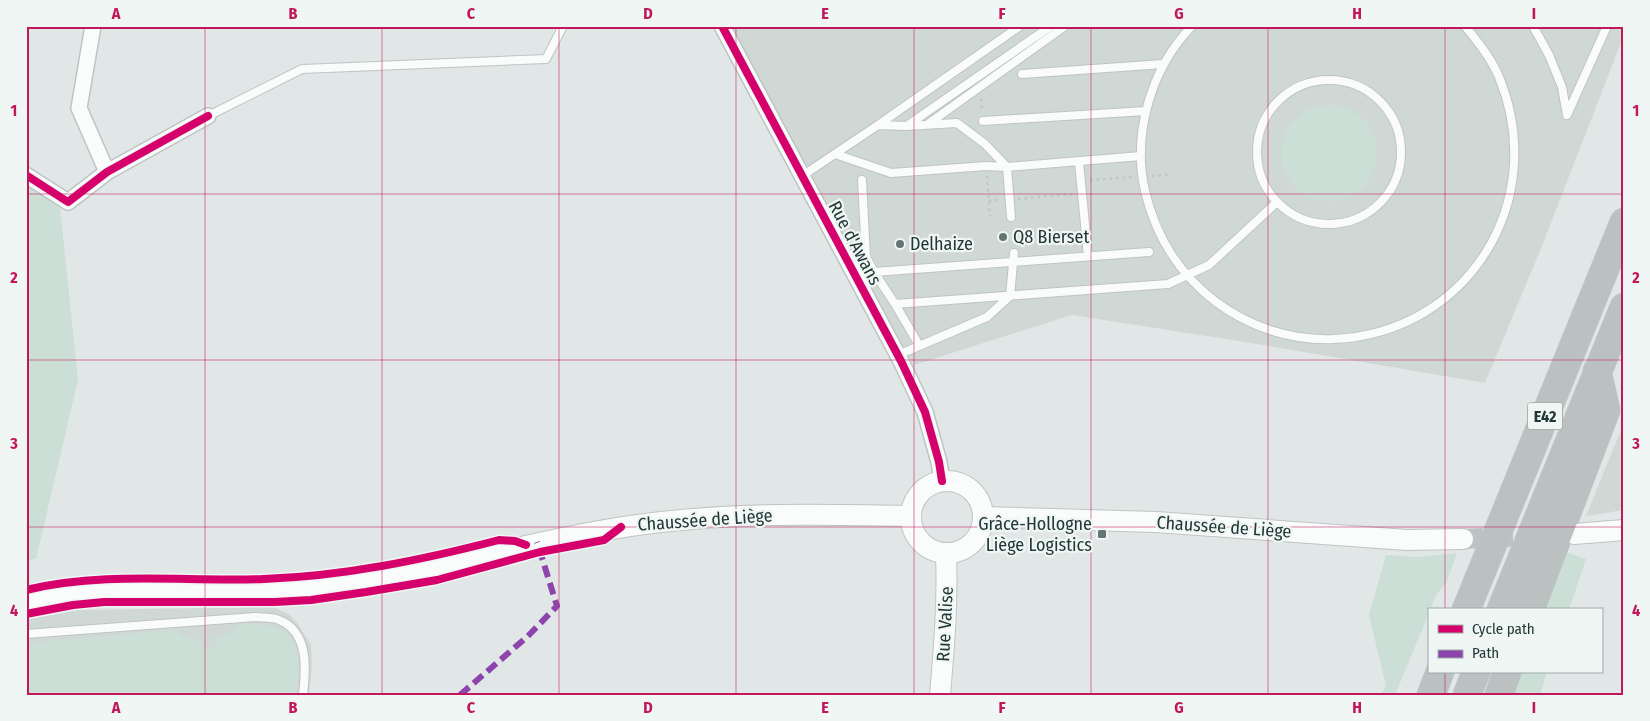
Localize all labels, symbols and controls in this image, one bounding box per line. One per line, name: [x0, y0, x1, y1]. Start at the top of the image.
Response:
text: A: [111, 4, 121, 23]
text: B: [289, 4, 298, 23]
text: C: [467, 4, 476, 23]
text: D: [643, 4, 653, 23]
text: E: [821, 4, 829, 23]
text: F: [998, 4, 1006, 23]
text: G: [1174, 4, 1184, 23]
text: H: [1352, 4, 1362, 23]
text: I: [1532, 4, 1536, 23]
text: 1: [11, 101, 17, 120]
text: 1: [1633, 101, 1639, 120]
street label: Rue d'Awans: [824, 197, 886, 289]
place label: Q8 Bierset: [1013, 226, 1089, 248]
marker: Q8 Bierset: [997, 231, 1009, 243]
place label: Delhaize: [910, 233, 973, 255]
marker: Delhaize: [894, 238, 906, 250]
text: 2: [9, 268, 18, 287]
text: 2: [1631, 268, 1640, 287]
road number: E42: [1528, 402, 1562, 430]
text: 3: [9, 434, 18, 453]
text: 3: [1631, 434, 1640, 453]
street label: Chaussée de Liège: [637, 504, 773, 536]
street label: Chaussée de Liège: [1156, 511, 1292, 543]
place label: Grâce-Hollogne Liège Logistics: [978, 513, 1092, 556]
marker: Grâce-Hollogne Liège Logistics: [1096, 528, 1108, 540]
street label: Rue Valise: [932, 586, 958, 662]
text: 4: [10, 601, 18, 620]
text: 4: [1632, 601, 1640, 620]
legend: [1428, 608, 1602, 674]
text: Cycle path: [1472, 620, 1535, 638]
text: Path: [1472, 644, 1499, 662]
text: A: [111, 698, 121, 717]
text: B: [289, 698, 298, 717]
text: C: [467, 698, 476, 717]
text: D: [643, 698, 653, 717]
text: E: [821, 698, 829, 717]
text: F: [998, 698, 1006, 717]
text: G: [1174, 698, 1184, 717]
text: H: [1352, 698, 1362, 717]
text: I: [1532, 698, 1536, 717]

